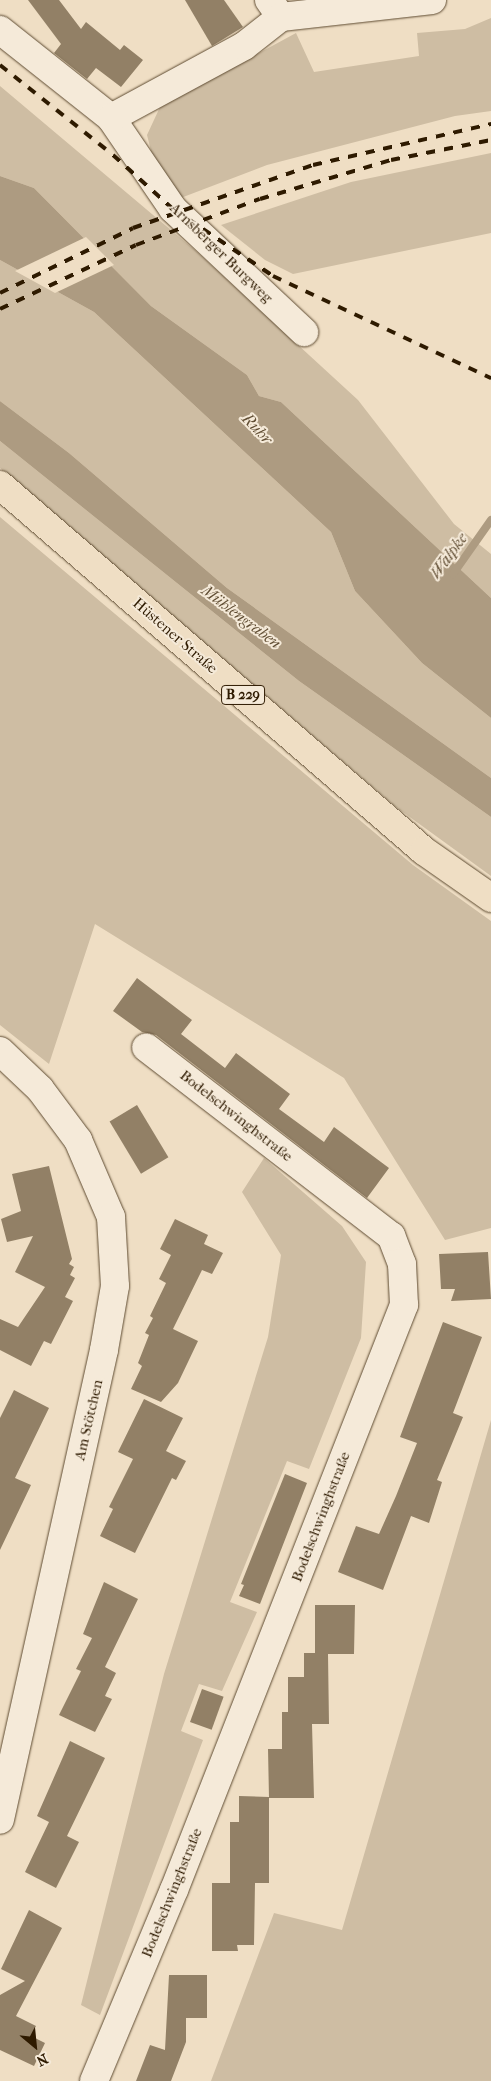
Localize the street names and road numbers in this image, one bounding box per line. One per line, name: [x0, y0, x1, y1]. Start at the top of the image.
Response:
street label: Arnsberger Burgweg: [166, 199, 276, 307]
street label: Hüstener Straße: [129, 594, 221, 678]
road number: B 229: [220, 684, 266, 706]
street label: Bodelschwinghstraße: [176, 1066, 296, 1166]
street label: Am Stötchen: [71, 1378, 107, 1462]
street label: Bodelschwinghstraße: [288, 1449, 354, 1585]
street label: Bodelschwinghstraße: [138, 1826, 206, 1960]

